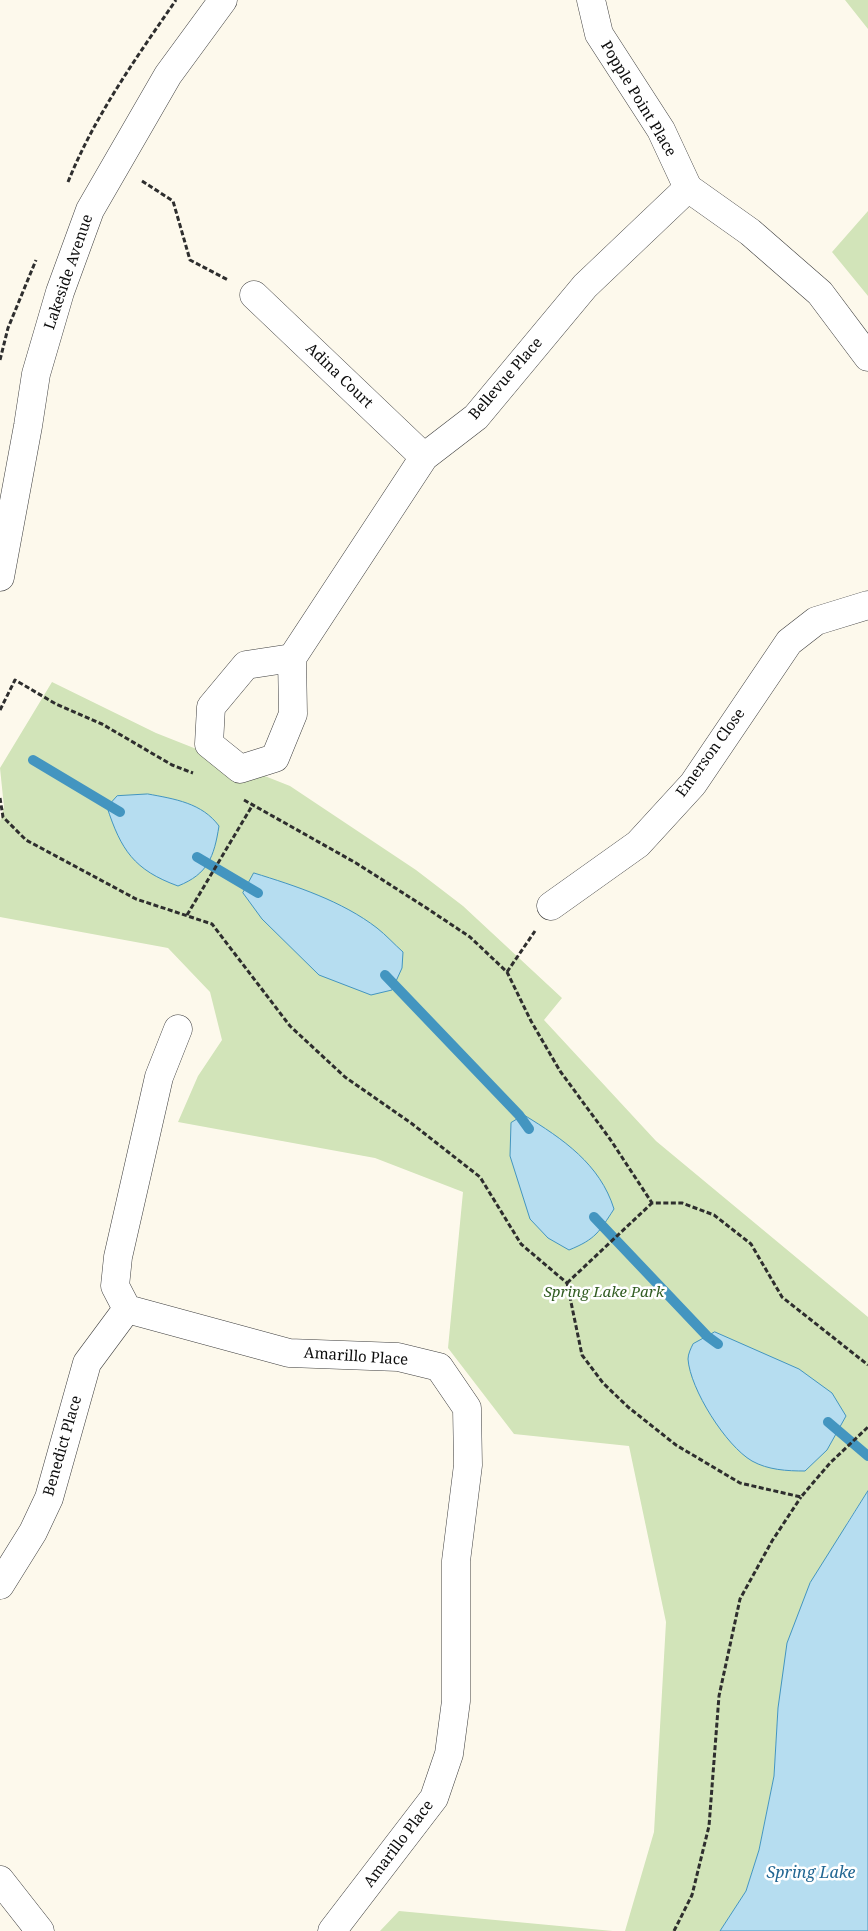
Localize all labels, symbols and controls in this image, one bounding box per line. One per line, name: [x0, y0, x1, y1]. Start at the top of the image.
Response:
street label: Popple Point Place: [596, 38, 680, 160]
street label: Lakeside Avenue: [41, 212, 97, 332]
street label: Bellevue Place: [465, 334, 547, 424]
street label: Adina Court: [302, 340, 376, 412]
street label: Emerson Close: [673, 705, 749, 801]
park label: Spring Lake Park: [544, 1284, 664, 1302]
street label: Amarillo Place: [303, 1344, 409, 1370]
street label: Benedict Place: [40, 1394, 86, 1498]
street label: Amarillo Place: [360, 1797, 438, 1891]
water label: Spring Lake: [767, 1863, 855, 1883]

